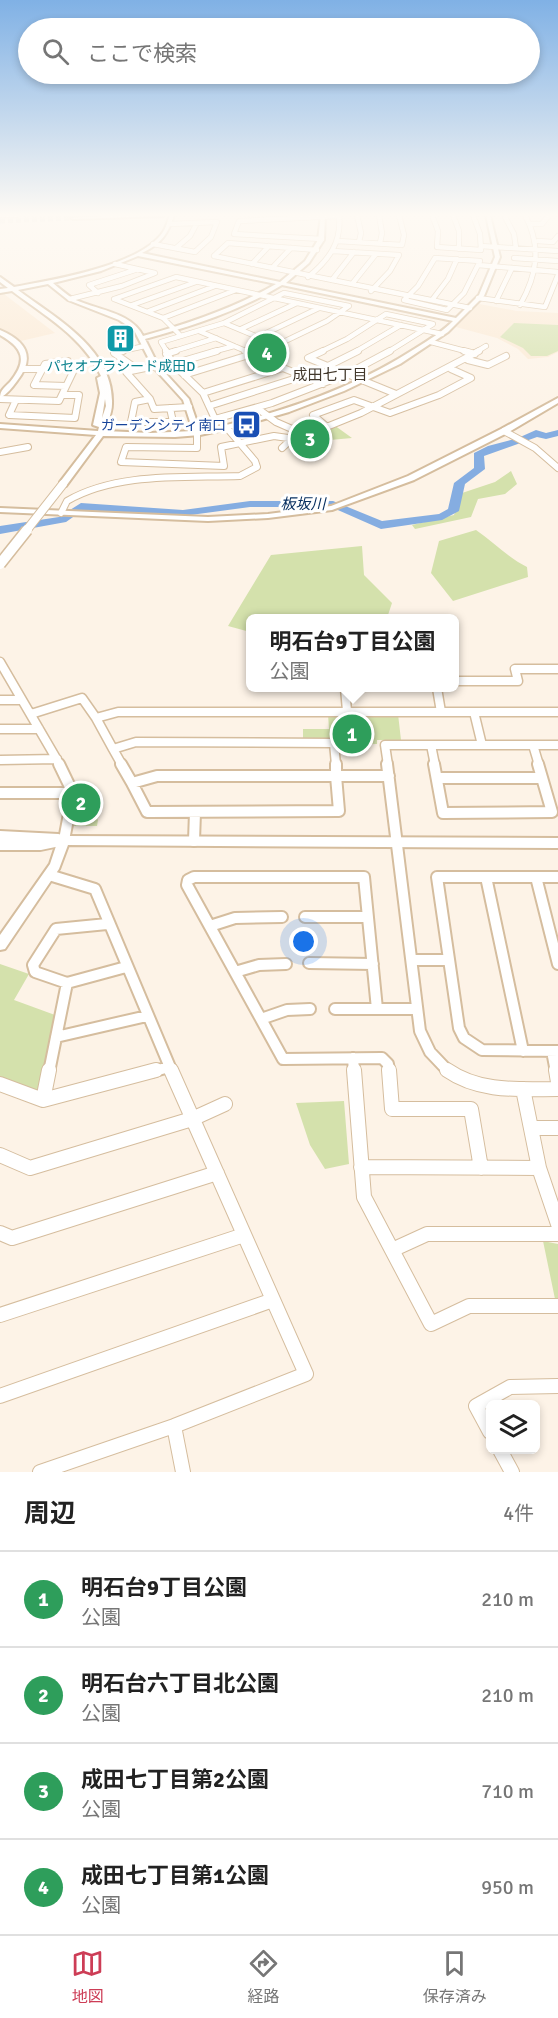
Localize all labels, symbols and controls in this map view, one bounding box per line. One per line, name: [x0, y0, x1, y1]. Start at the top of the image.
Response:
search box: [18, 18, 540, 84]
icon: search: [39, 35, 72, 68]
text: ここで検索: [87, 40, 197, 67]
building icon: パセオプラシード成田D: [105, 323, 137, 355]
pin: 4: [248, 330, 286, 376]
place label: パセオプラシード成田D: [47, 358, 195, 375]
district label: 成田七丁目: [292, 366, 368, 384]
bus stop icon: ガーデンシティ南口: [231, 409, 263, 441]
pin: 3: [290, 416, 330, 462]
place label: ガーデンシティ南口: [101, 417, 226, 434]
water label: 板坂川: [280, 495, 327, 513]
popup: [246, 614, 459, 692]
text: 明石台9丁目公園: [270, 628, 435, 655]
text: 公園: [270, 659, 310, 684]
pin: 1: [332, 712, 372, 756]
pin: 2: [62, 780, 100, 826]
your location: [289, 927, 318, 956]
map controls: [486, 1400, 540, 1454]
button: layers: [486, 1400, 540, 1454]
text: 周辺: [24, 1498, 76, 1530]
text: 4件: [503, 1501, 534, 1526]
text: 明石台9丁目公園: [81, 1574, 247, 1601]
text: 1: [38, 1587, 49, 1612]
text: 210 m: [481, 1587, 534, 1612]
text: 公園: [81, 1605, 121, 1630]
text: 明石台六丁目北公園: [81, 1670, 279, 1697]
text: 2: [38, 1683, 49, 1708]
text: 210 m: [481, 1683, 534, 1708]
text: 公園: [81, 1701, 121, 1726]
text: 成田七丁目第2公園: [81, 1766, 269, 1793]
text: 3: [38, 1779, 49, 1804]
text: 710 m: [481, 1779, 534, 1804]
text: 公園: [81, 1797, 121, 1822]
text: 成田七丁目第1公園: [81, 1862, 269, 1889]
text: 4: [38, 1875, 49, 1900]
text: 950 m: [481, 1875, 534, 1900]
text: 公園: [81, 1893, 121, 1918]
tab: 地図: [71, 1947, 104, 2007]
tab: 経路: [247, 1947, 280, 2007]
tab: 保存済み: [423, 1947, 487, 2007]

